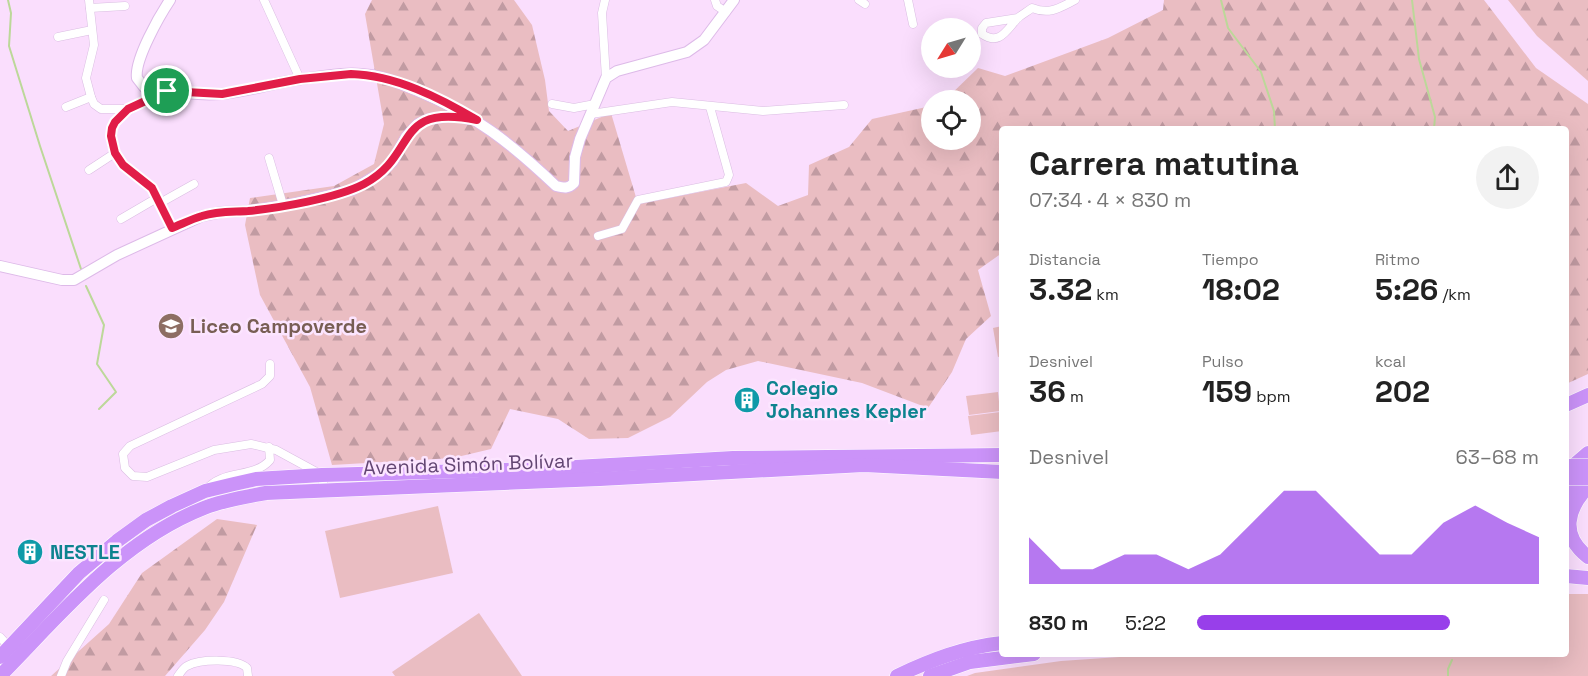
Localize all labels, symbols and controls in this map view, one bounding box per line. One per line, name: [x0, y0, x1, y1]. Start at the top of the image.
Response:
north arrow: [921, 18, 981, 78]
map controls: [921, 18, 981, 150]
pin: [141, 65, 192, 116]
icon: arrive: [150, 74, 183, 107]
button: locate: [921, 90, 981, 150]
text: Carrera matutina: [1029, 143, 1299, 185]
button: share: [1476, 146, 1539, 209]
text: 07:34 · 4 × 830 m: [1029, 187, 1191, 213]
text: Distancia: [1029, 249, 1101, 270]
text: Tiempo: [1202, 249, 1259, 270]
text: Ritmo: [1375, 249, 1420, 270]
text: 3.32: [1029, 270, 1092, 309]
text: 18:02: [1202, 270, 1280, 309]
text: 5:26: [1375, 270, 1438, 309]
text: km: [1092, 284, 1119, 305]
text: /km: [1438, 284, 1471, 305]
school or university icon: Liceo Campoverde: [156, 311, 186, 341]
place label: Liceo Campoverde: [190, 313, 367, 339]
text: Desnivel: [1029, 351, 1093, 372]
text: Pulso: [1202, 351, 1244, 372]
text: kcal: [1375, 351, 1406, 372]
text: 36: [1029, 372, 1066, 411]
text: 159: [1202, 372, 1252, 411]
text: 202: [1375, 372, 1430, 411]
place label: Colegio Johannes Kepler: [766, 375, 927, 424]
building icon: Colegio Johannes Kepler: [732, 385, 762, 415]
text: m: [1066, 386, 1084, 407]
text: bpm: [1252, 386, 1291, 407]
text: Desnivel: [1029, 444, 1109, 470]
text: 63–68 m: [1456, 444, 1539, 470]
street label: Avenida Simón Bolívar: [363, 447, 573, 481]
building icon: NESTLE: [15, 537, 45, 567]
place label: NESTLE: [50, 539, 120, 565]
text: 830 m: [1029, 610, 1088, 636]
text: 5:22: [1125, 610, 1166, 636]

